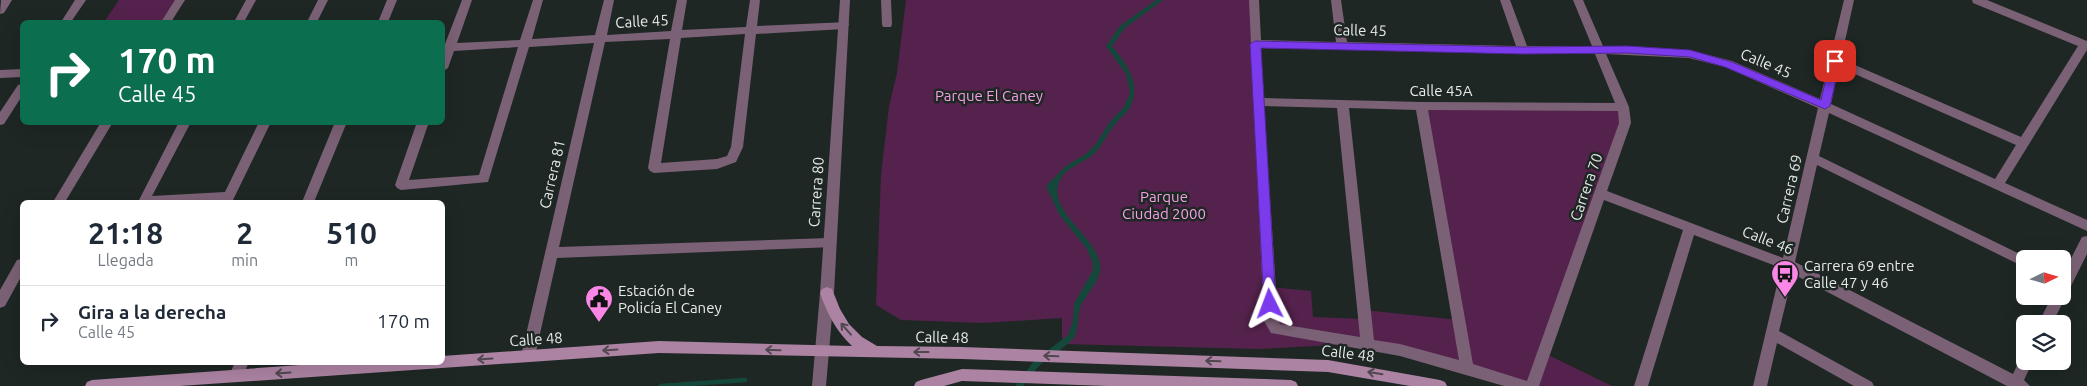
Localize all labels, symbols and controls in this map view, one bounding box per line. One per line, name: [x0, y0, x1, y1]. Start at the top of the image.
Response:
street label: Calle 45: [615, 11, 669, 31]
street label: Calle 45: [1333, 21, 1387, 39]
icon: right: [35, 40, 100, 105]
text: 170 m: [118, 40, 216, 80]
pin: [1814, 40, 1856, 82]
street label: Calle 45: [1738, 45, 1794, 81]
icon: arrive: [1821, 47, 1849, 75]
text: Calle 45: [118, 81, 196, 106]
street label: Calle 45A: [1409, 82, 1473, 99]
park label: Parque El Caney: [935, 87, 1043, 104]
street label: Carrera 81: [536, 138, 568, 210]
street label: Carrera 70: [1567, 151, 1605, 223]
street label: Carrera 69: [1773, 153, 1805, 225]
street label: Carrera 80: [805, 156, 827, 228]
park label: Parque Ciudad 2000: [1122, 188, 1206, 222]
text: 21:18: [88, 216, 163, 250]
text: 2: [236, 216, 253, 250]
text: 510: [326, 216, 377, 250]
street label: Calle 46: [1740, 222, 1796, 258]
north arrow: [2016, 250, 2071, 305]
map controls: [2016, 250, 2071, 370]
text: Llegada: [98, 251, 154, 269]
text: min: [231, 251, 258, 269]
text: m: [345, 251, 358, 269]
place label: Carrera 69 entre Calle 47 y 46: [1804, 257, 1914, 291]
bus stop icon: Carrera 69 entre Calle 47 y 46: [1770, 259, 1800, 298]
position arrow: [1243, 277, 1295, 329]
place label: Estación de Policía El Caney: [618, 282, 722, 316]
public building icon: Estación de Policía El Caney: [584, 284, 614, 323]
text: Gira a la derecha: [78, 301, 226, 323]
icon: right: [35, 307, 63, 335]
text: 170 m: [377, 310, 430, 332]
button: layers: [2016, 315, 2071, 370]
text: Calle 45: [78, 323, 135, 341]
one-way arrow: [840, 323, 852, 336]
street label: Calle 48: [915, 328, 969, 346]
street label: Calle 48: [509, 329, 563, 349]
street label: Calle 48: [1320, 341, 1376, 365]
one-way arrow: [765, 345, 782, 355]
one-way arrow: [602, 346, 618, 355]
one-way arrow: [913, 348, 929, 357]
one-way arrow: [1043, 351, 1059, 360]
one-way arrow: [477, 355, 493, 364]
one-way arrow: [1205, 356, 1222, 366]
one-way arrow: [275, 368, 291, 378]
one-way arrow: [1367, 368, 1383, 378]

